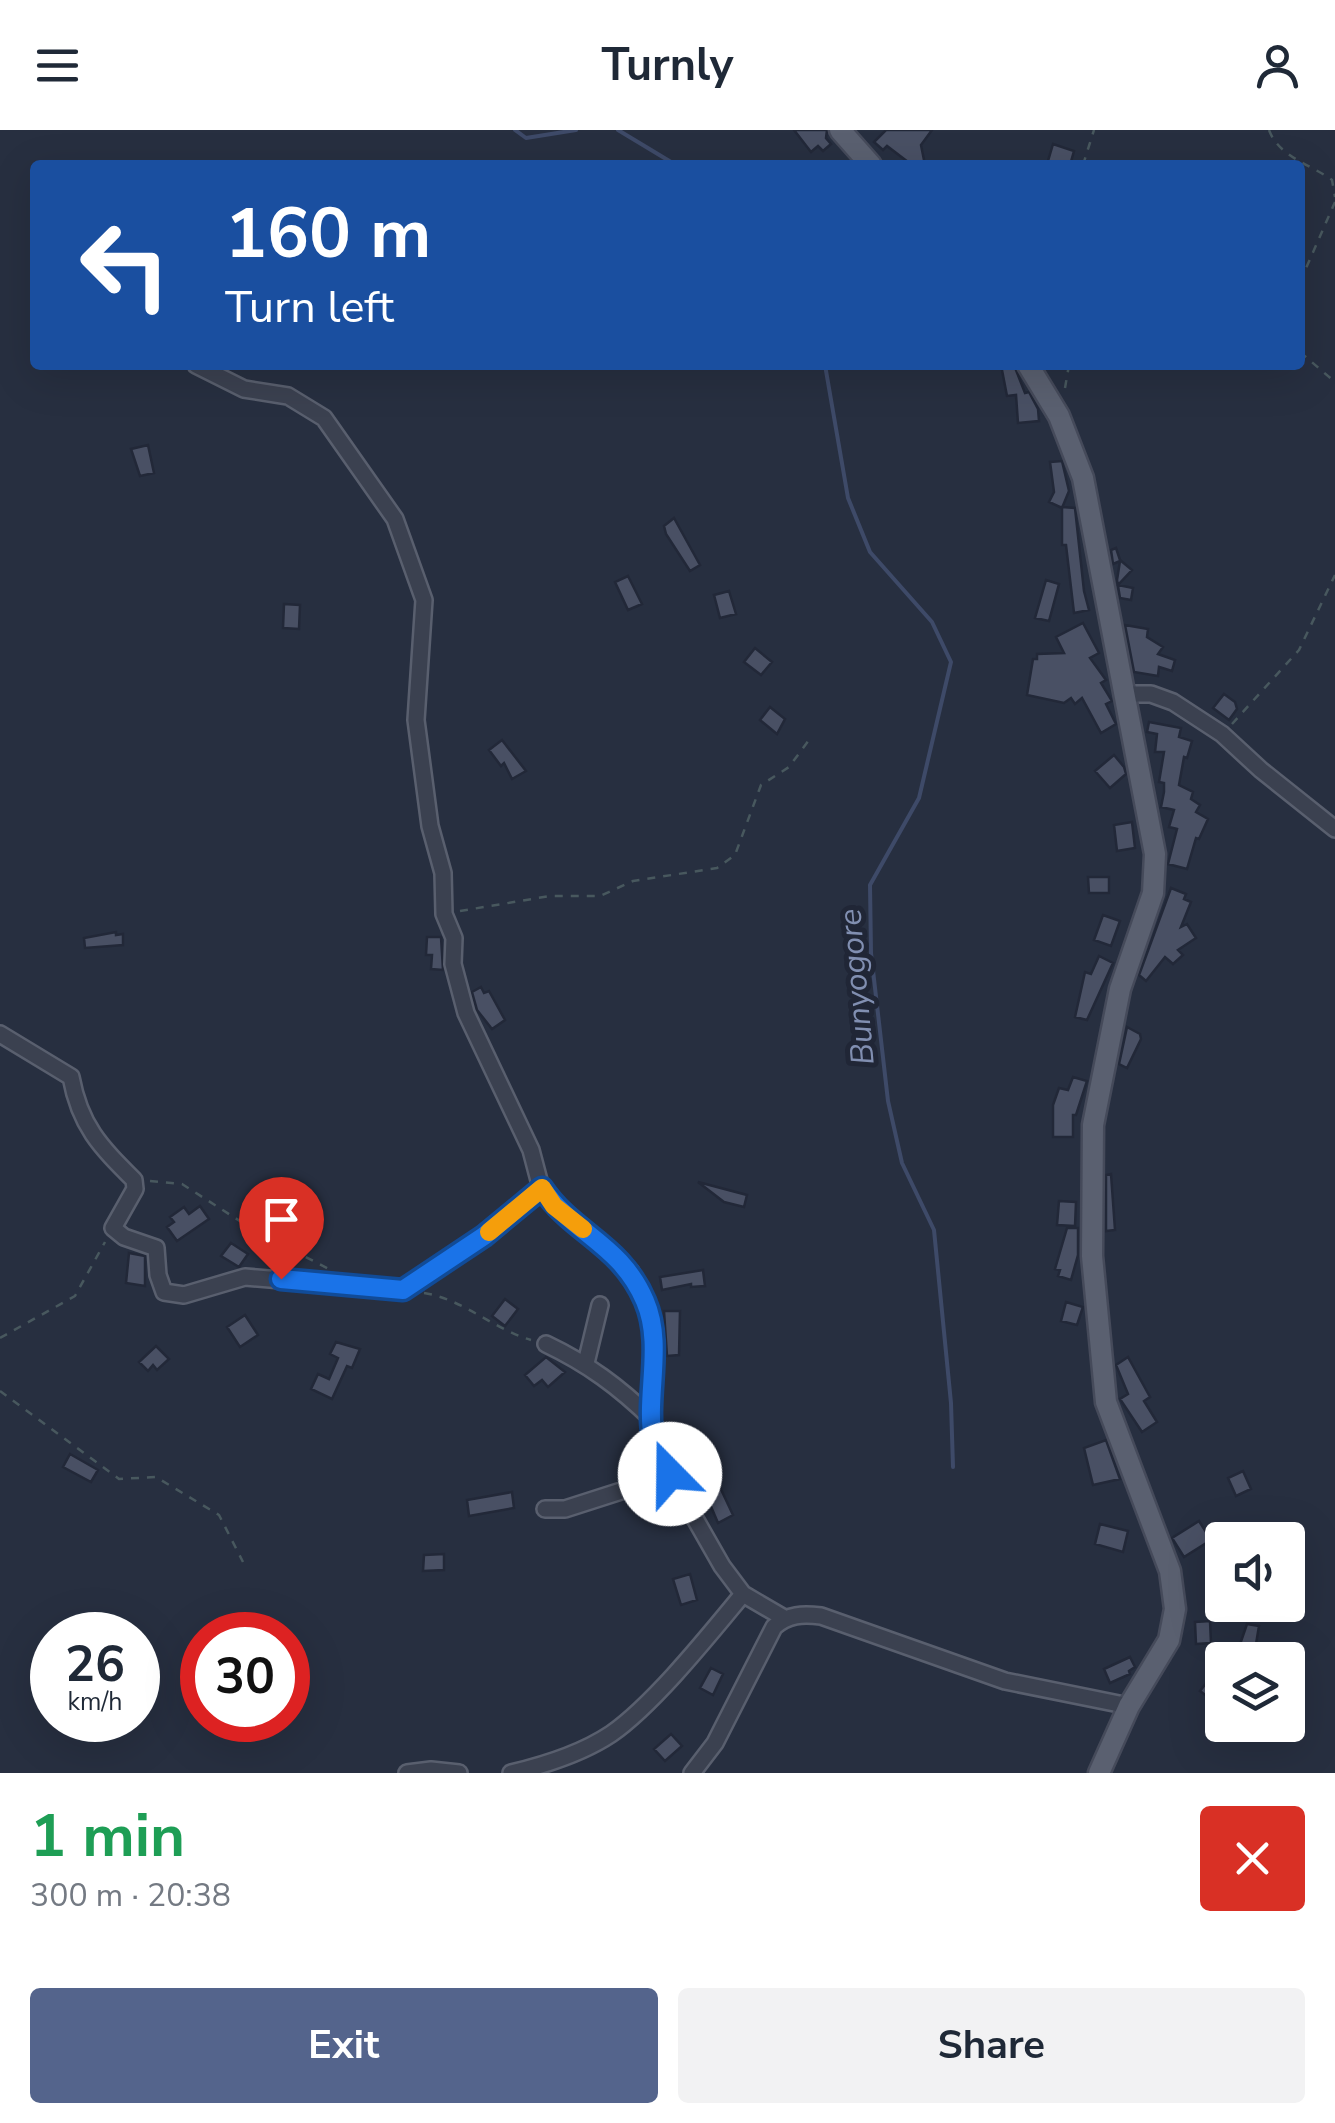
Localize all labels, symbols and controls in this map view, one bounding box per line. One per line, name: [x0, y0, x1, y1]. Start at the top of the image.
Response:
text: Turnly: [601, 35, 734, 96]
icon: menu: [30, 38, 85, 93]
icon: person: [1250, 38, 1305, 93]
text: 160 m: [225, 186, 431, 282]
icon: left: [60, 200, 190, 330]
text: Turn left: [225, 277, 394, 338]
water label: Bunyogore: [828, 907, 885, 1067]
pin: [239, 1177, 324, 1280]
icon: arrive: [254, 1192, 309, 1247]
position arrow: [618, 1422, 722, 1526]
map controls: [1205, 1522, 1305, 1742]
button: sound: [1205, 1522, 1305, 1622]
speed limit sign: 30: [180, 1612, 310, 1742]
text: 26: [65, 1630, 125, 1699]
button: layers: [1205, 1642, 1305, 1742]
text: km/h: [67, 1685, 123, 1719]
text: 1 min: [30, 1795, 185, 1877]
button: close: [1200, 1806, 1305, 1911]
text: 300 m · 20:38: [30, 1874, 231, 1917]
button: Exit: [30, 1988, 658, 2103]
button: Share: [678, 1988, 1305, 2103]

